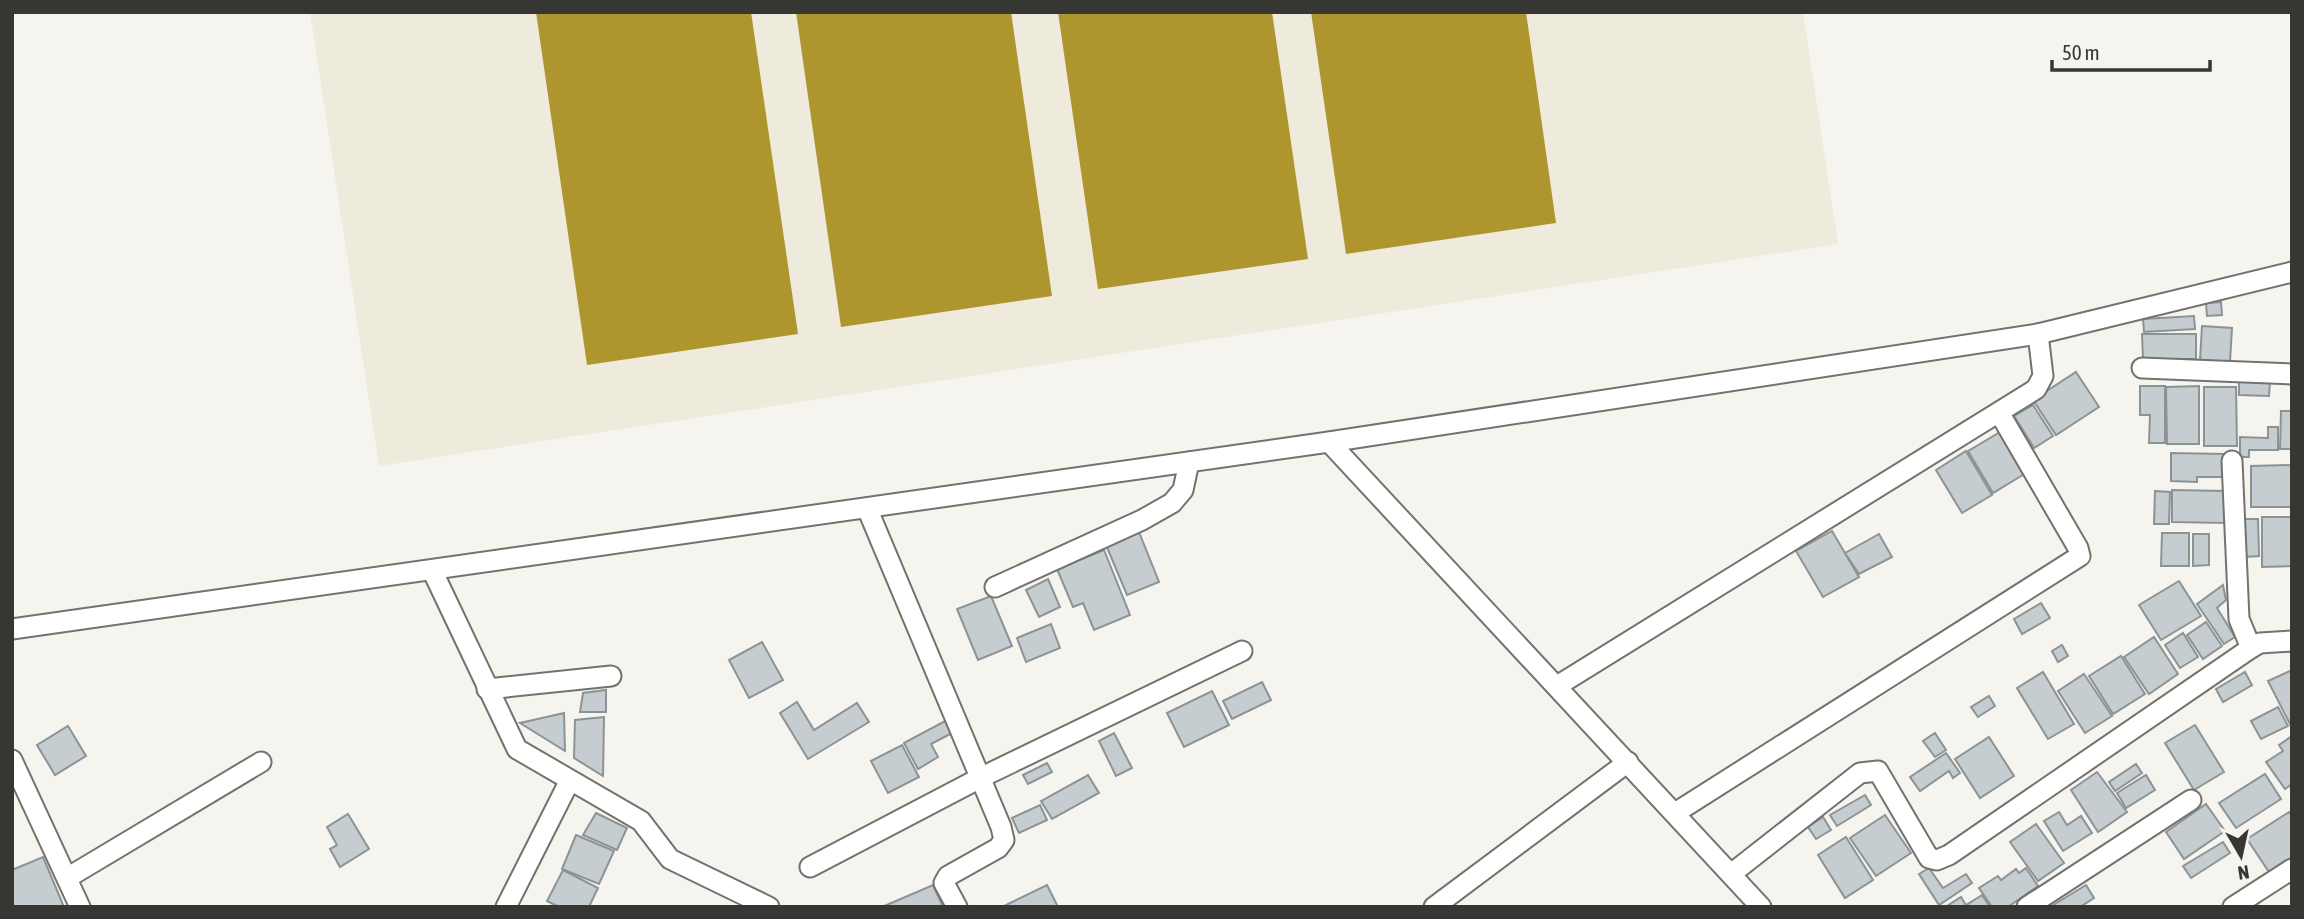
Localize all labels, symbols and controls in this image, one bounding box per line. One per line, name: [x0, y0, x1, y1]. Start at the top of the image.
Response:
scale bar: [2052, 28, 2210, 72]
text: 50 m: [2062, 40, 2100, 64]
north arrow: [2206, 821, 2276, 891]
text: N: [2236, 861, 2251, 885]

